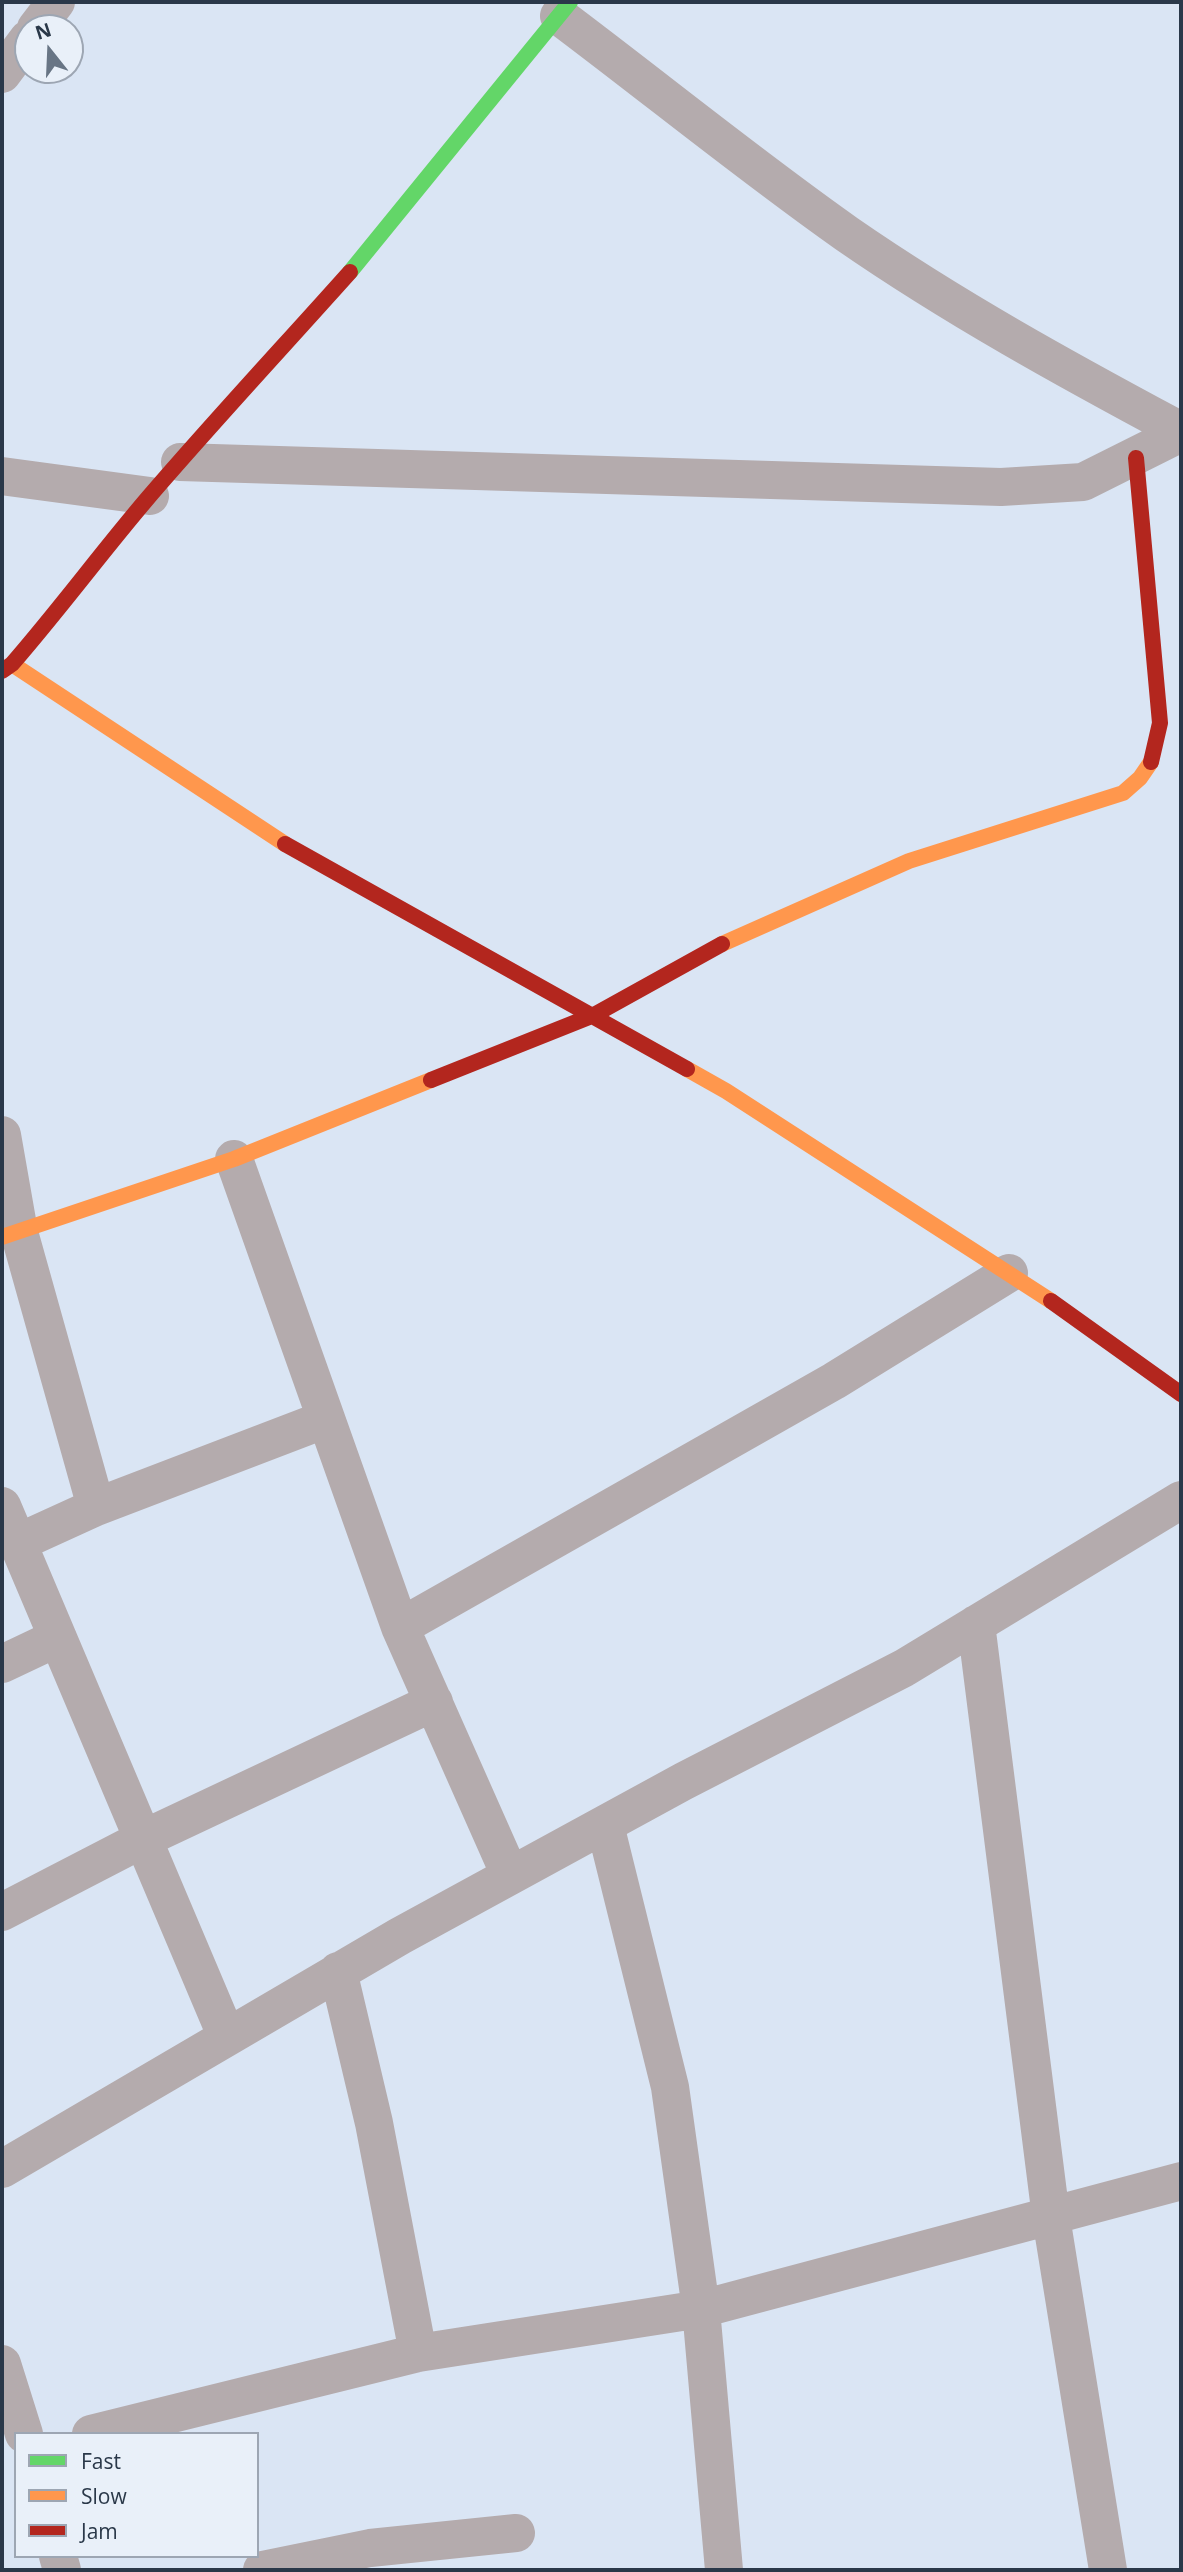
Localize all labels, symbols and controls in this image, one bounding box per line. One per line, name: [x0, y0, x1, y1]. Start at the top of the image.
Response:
north arrow: [14, 14, 84, 84]
text: N: [32, 16, 54, 46]
legend: [14, 2432, 259, 2558]
text: Fast: [81, 2447, 121, 2475]
text: Slow: [81, 2482, 127, 2510]
text: Jam: [81, 2517, 118, 2545]

